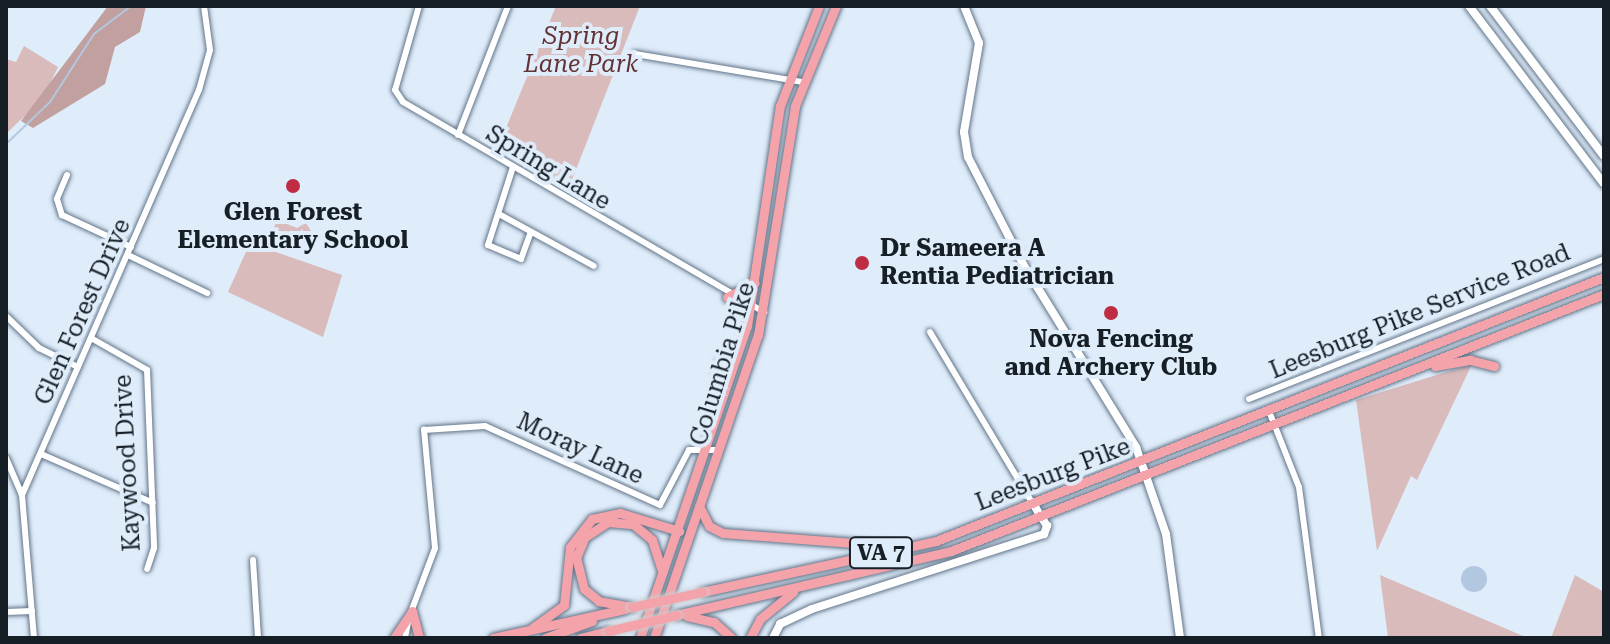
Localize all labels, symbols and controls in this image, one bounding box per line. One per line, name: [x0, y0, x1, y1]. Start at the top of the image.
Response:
park label: Spring Lane Park: [524, 23, 638, 79]
street label: Spring Lane: [481, 120, 615, 216]
marker: Glen Forest Elementary School: [284, 177, 302, 195]
place label: Glen Forest Elementary School: [178, 199, 408, 255]
street label: Glen Forest Drive: [29, 214, 137, 410]
place label: Dr Sameera A Rentia Pediatrician: [880, 235, 1114, 291]
street label: Leesburg Pike Service Road: [1266, 238, 1574, 386]
marker: Dr Sameera A Rentia Pediatrician: [851, 252, 873, 274]
street label: Columbia Pike: [685, 279, 761, 449]
marker: Nova Fencing and Archery Club: [1102, 304, 1120, 322]
place label: Nova Fencing and Archery Club: [1005, 326, 1217, 382]
street label: Kaywood Drive: [109, 374, 147, 552]
street label: Moray Lane: [512, 407, 648, 491]
street label: Leesburg Pike: [972, 432, 1134, 518]
road number: VA 7: [847, 535, 915, 571]

